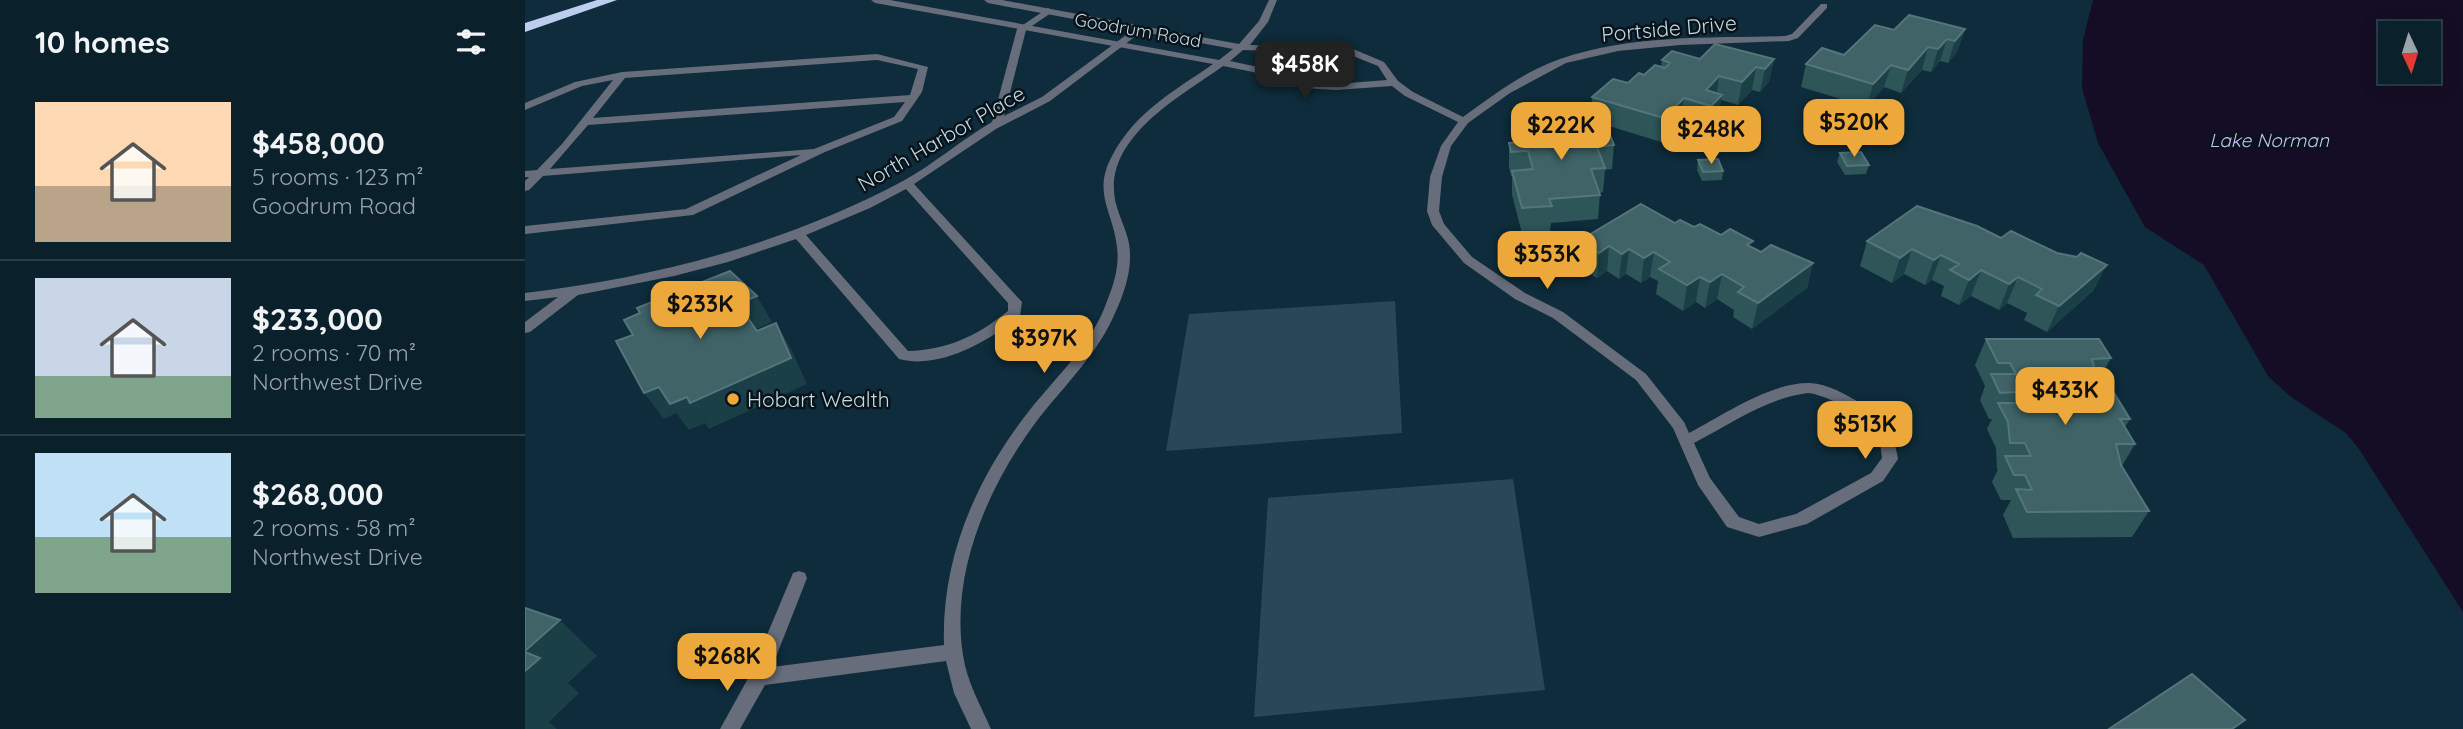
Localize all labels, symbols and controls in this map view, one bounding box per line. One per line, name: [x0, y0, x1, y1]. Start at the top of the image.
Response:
street label: Goodrum Road: [1073, 8, 1203, 52]
street label: Portside Drive: [1600, 9, 1738, 47]
north arrow: [2378, 21, 2441, 84]
map controls: [2378, 21, 2441, 84]
text: 10 homes: [35, 23, 170, 61]
icon: filters: [452, 23, 490, 61]
pin: $458K: [1256, 42, 1354, 101]
text: $458K: [1271, 49, 1339, 78]
street label: North Harbor Place: [853, 80, 1029, 196]
pin: $520K: [1805, 100, 1903, 159]
pin: $222K: [1512, 102, 1610, 162]
pin: $248K: [1662, 106, 1760, 166]
text: $520K: [1819, 107, 1889, 136]
text: $222K: [1527, 110, 1595, 139]
text: $248K: [1677, 114, 1745, 143]
text: $458,000: [252, 124, 385, 162]
water label: Lake Norman: [2209, 128, 2330, 152]
icon: home: [91, 130, 175, 214]
text: 5 rooms · 123 m²: [252, 162, 424, 191]
text: Goodrum Road: [252, 191, 416, 220]
pin: $353K: [1498, 232, 1596, 291]
text: $353K: [1514, 239, 1580, 268]
pin: $233K: [651, 282, 749, 341]
text: $233K: [667, 289, 733, 318]
text: $233,000: [252, 300, 383, 338]
icon: home: [91, 306, 175, 390]
pin: $397K: [995, 316, 1093, 375]
text: $397K: [1011, 323, 1077, 352]
text: 2 rooms · 70 m²: [252, 338, 416, 367]
text: Northwest Drive: [252, 367, 423, 396]
pin: $433K: [2016, 368, 2114, 427]
text: $433K: [2031, 375, 2099, 404]
place label: Hobart Wealth: [747, 386, 890, 412]
marker: Hobart Wealth: [725, 391, 741, 407]
pin: $513K: [1816, 402, 1914, 461]
text: $513K: [1833, 409, 1897, 438]
text: $268,000: [252, 475, 384, 513]
icon: home: [91, 481, 175, 565]
text: 2 rooms · 58 m²: [252, 513, 415, 542]
text: Northwest Drive: [252, 542, 423, 571]
pin: $268K: [678, 634, 776, 693]
text: $268K: [693, 641, 761, 670]

